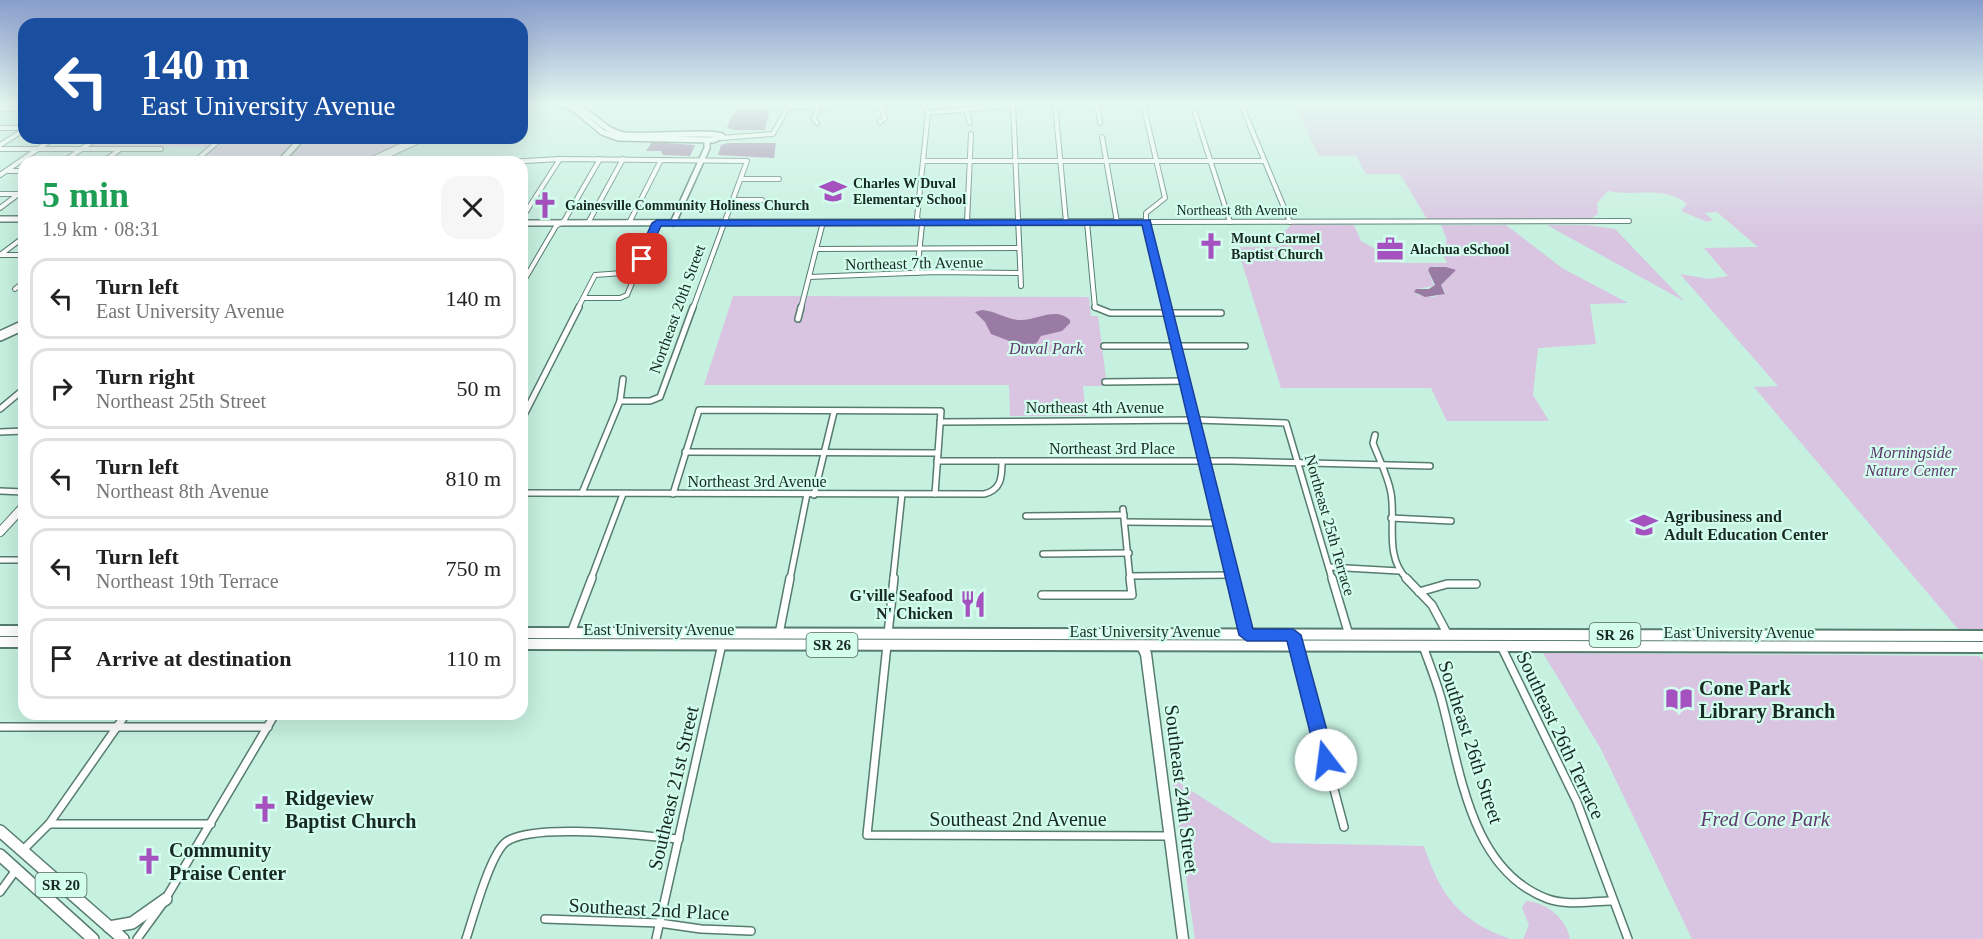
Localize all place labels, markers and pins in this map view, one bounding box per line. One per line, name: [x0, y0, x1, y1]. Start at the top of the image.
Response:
school or university icon: Charles W Duval Elementary School: [818, 176, 848, 206]
place label: Charles W Duval Elementary School: [853, 176, 966, 207]
church icon: Gainesville Community Holiness Church: [530, 190, 560, 220]
place label: Gainesville Community Holiness Church: [565, 198, 810, 213]
church icon: Mount Carmel Baptist Church: [1196, 231, 1226, 261]
place label: Mount Carmel Baptist Church: [1231, 231, 1323, 262]
pin: [616, 233, 667, 284]
office icon: Alachua eSchool: [1375, 234, 1405, 264]
place label: Alachua eSchool: [1410, 242, 1509, 257]
place label: Agribusiness and Adult Education Center: [1664, 508, 1828, 543]
school or university icon: Agribusiness and Adult Education Center: [1629, 510, 1659, 540]
place label: G'ville Seafood N' Chicken: [849, 587, 953, 622]
restaurant icon: G'ville Seafood N' Chicken: [958, 589, 988, 619]
place label: Cone Park Library Branch: [1699, 677, 1835, 723]
library icon: Cone Park Library Branch: [1664, 684, 1694, 714]
place label: Ridgeview Baptist Church: [285, 787, 416, 833]
church icon: Ridgeview Baptist Church: [250, 794, 280, 824]
place label: Community Praise Center: [169, 839, 286, 884]
church icon: Community Praise Center: [134, 846, 164, 876]

